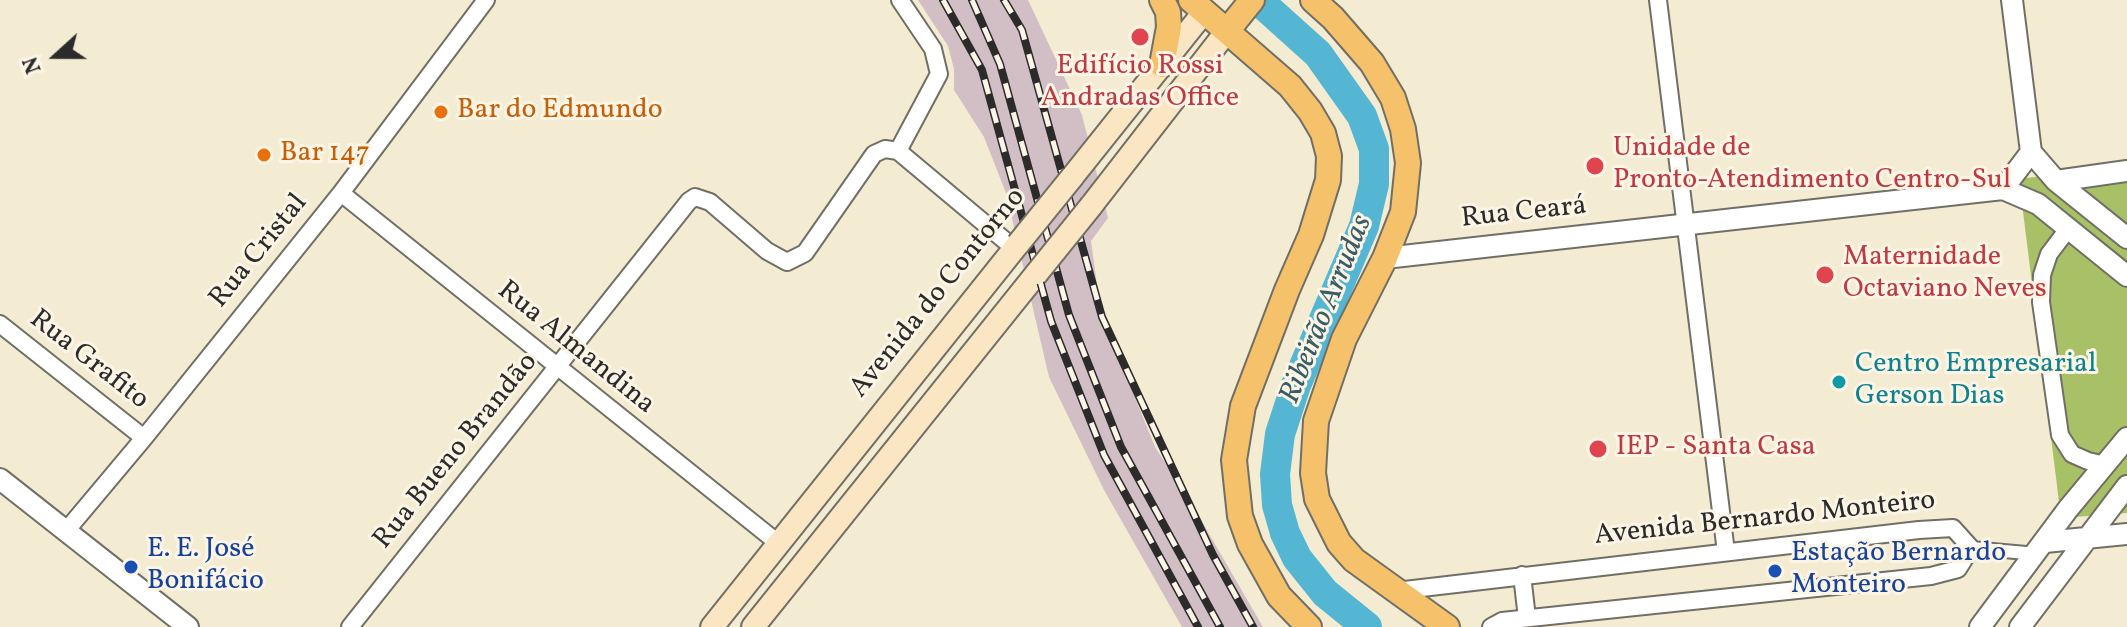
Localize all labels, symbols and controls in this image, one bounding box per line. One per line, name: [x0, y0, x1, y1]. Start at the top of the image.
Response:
north arrow: [16, 16, 96, 96]
marker: Edifício Rossi Andradas Office: [1129, 26, 1151, 48]
place label: Edifício Rossi Andradas Office: [1041, 51, 1239, 117]
text: N: [16, 52, 50, 78]
place label: Bar do Edmundo: [457, 95, 663, 129]
marker: Bar do Edmundo: [432, 103, 450, 121]
place label: Unidade de Pronto-Atendimento Centro-Sul: [1613, 133, 2011, 199]
place label: Bar 147: [280, 138, 370, 172]
marker: Bar 147: [255, 146, 273, 164]
marker: Unidade de Pronto-Atendimento Centro-Sul: [1584, 155, 1606, 177]
street label: Avenida do Contorno: [844, 182, 1034, 406]
street label: Rua Cristal: [204, 188, 316, 316]
street label: Rua Ceará: [1460, 191, 1588, 237]
water label: Ribeirão Arrudas: [1274, 211, 1382, 409]
place label: Maternidade Octaviano Neves: [1843, 242, 2047, 308]
marker: Maternidade Octaviano Neves: [1814, 264, 1836, 286]
street label: Rua Almandina: [489, 275, 661, 423]
street label: Rua Grafito: [21, 304, 155, 418]
street label: Rua Bueno Brandão: [368, 347, 546, 557]
place label: Centro Empresarial Gerson Dias: [1855, 349, 2096, 415]
marker: Centro Empresarial Gerson Dias: [1830, 373, 1848, 391]
place label: IEP - Santa Casa: [1616, 432, 1816, 466]
marker: IEP - Santa Casa: [1587, 438, 1609, 460]
street label: Avenida Bernardo Monteiro: [1593, 485, 1937, 555]
place label: E. E. José Bonifácio: [147, 534, 264, 600]
place label: Estação Bernardo Monteiro: [1791, 538, 2006, 604]
marker: E. E. José Bonifácio: [122, 558, 140, 576]
marker: Estação Bernardo Monteiro: [1766, 562, 1784, 580]

